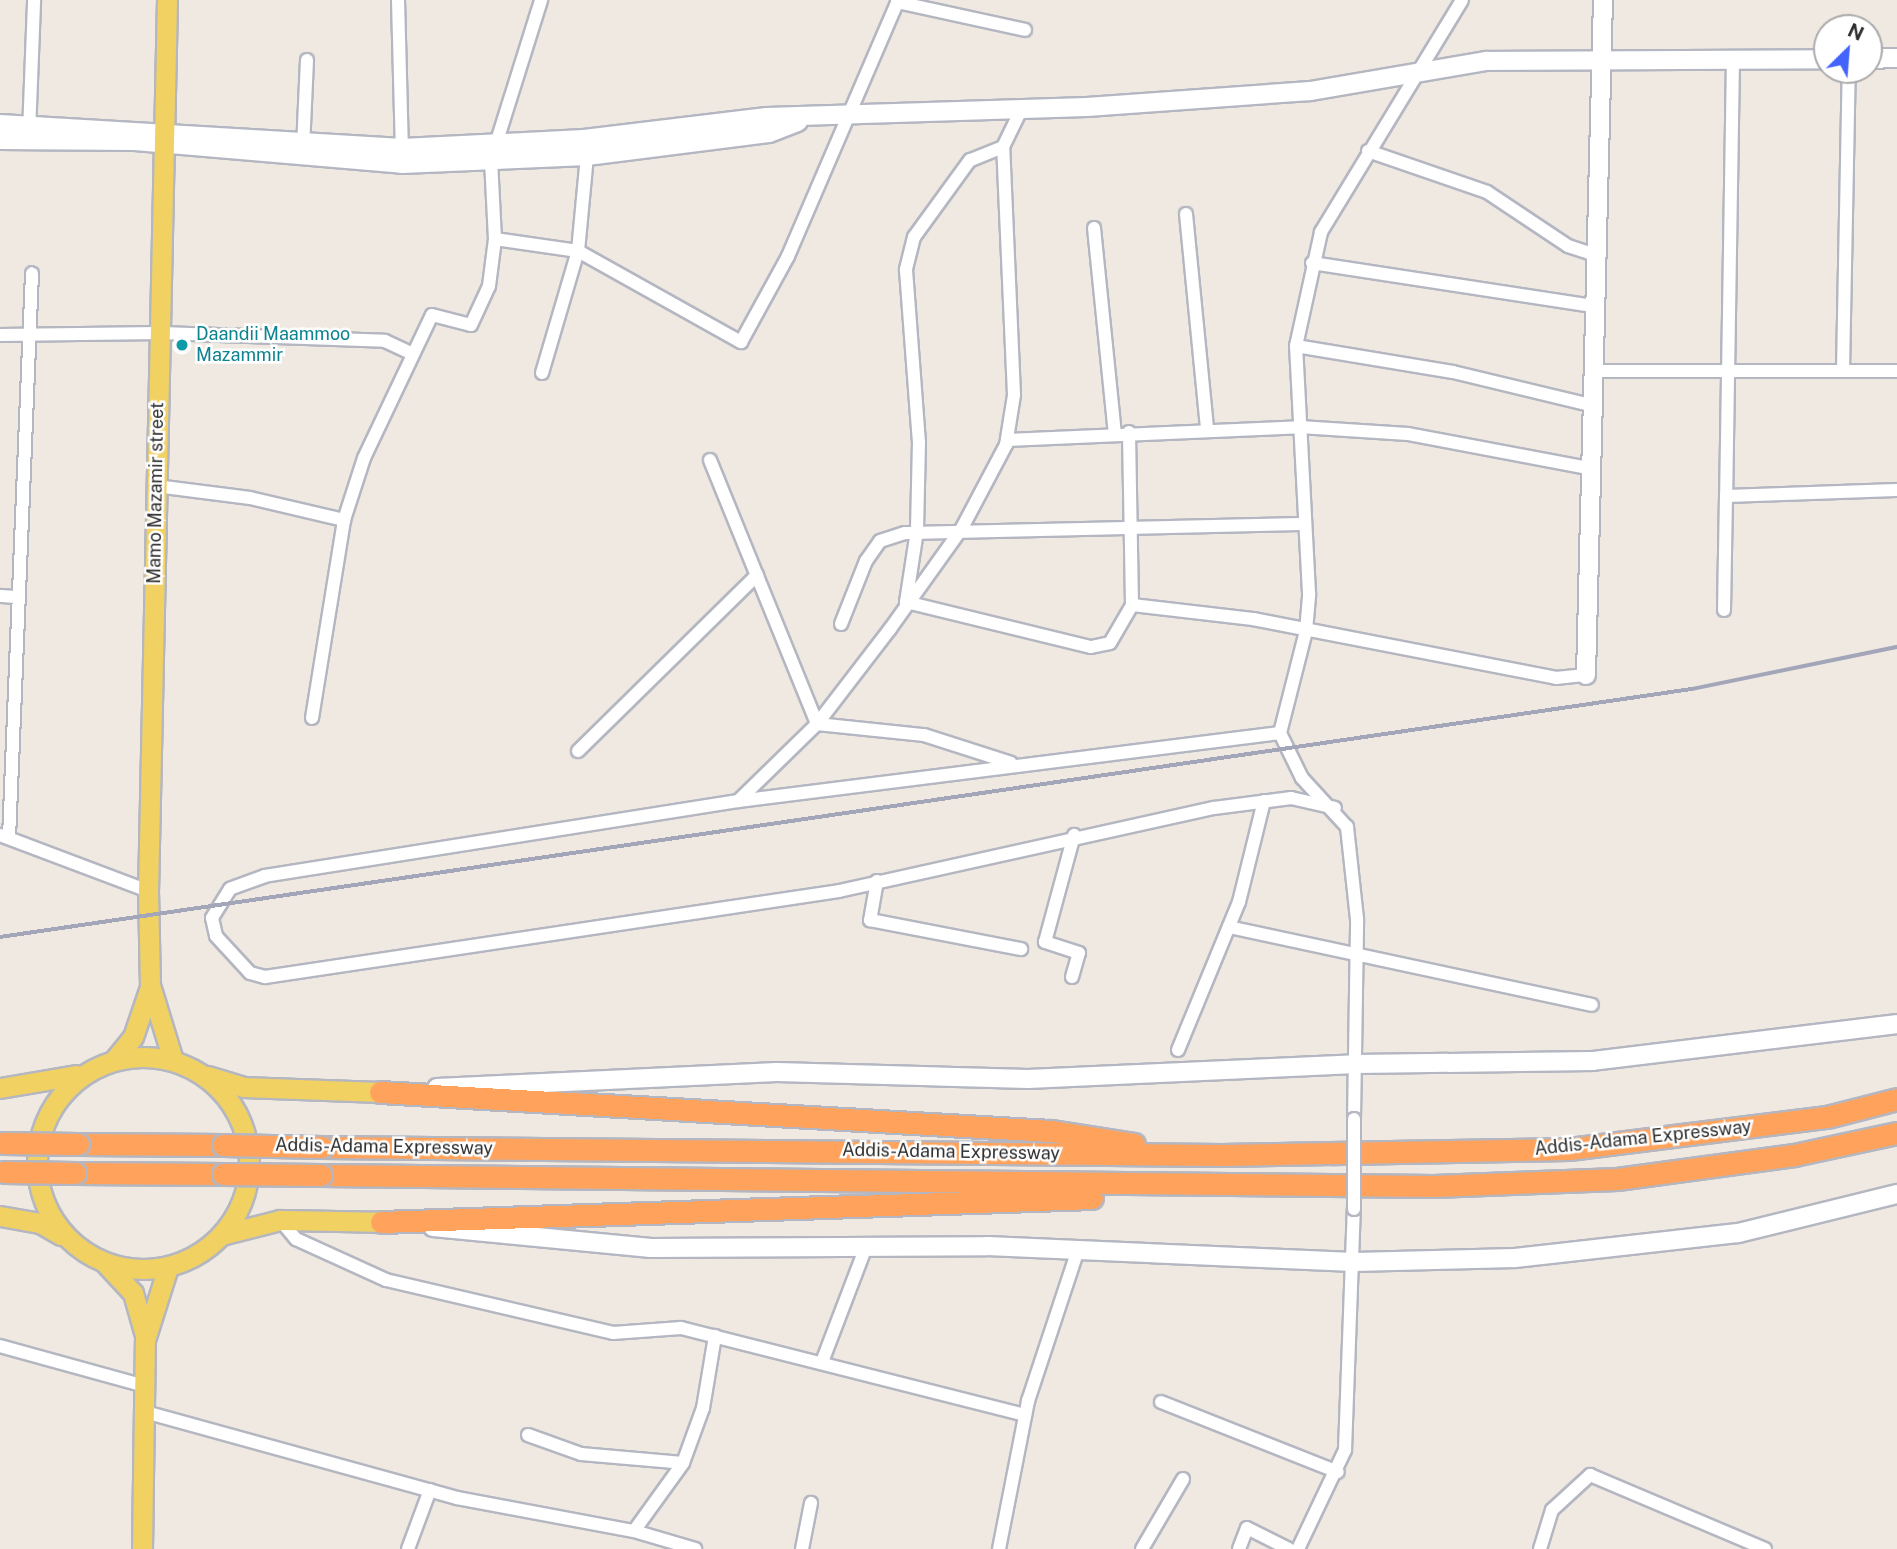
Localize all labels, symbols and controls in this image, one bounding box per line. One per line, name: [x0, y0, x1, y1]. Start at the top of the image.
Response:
north arrow: [1813, 14, 1883, 84]
text: N: [1845, 19, 1867, 45]
place label: Daandii Maammoo Mazammir: [196, 324, 350, 366]
marker: Daandii Maammoo Mazammir: [174, 337, 190, 353]
street label: Mamo Mazamir street: [144, 402, 168, 584]
street label: Addis-Adama Expressway: [1533, 1116, 1753, 1160]
street label: Addis-Adama Expressway: [275, 1134, 493, 1160]
street label: Addis-Adama Expressway: [842, 1139, 1060, 1165]

